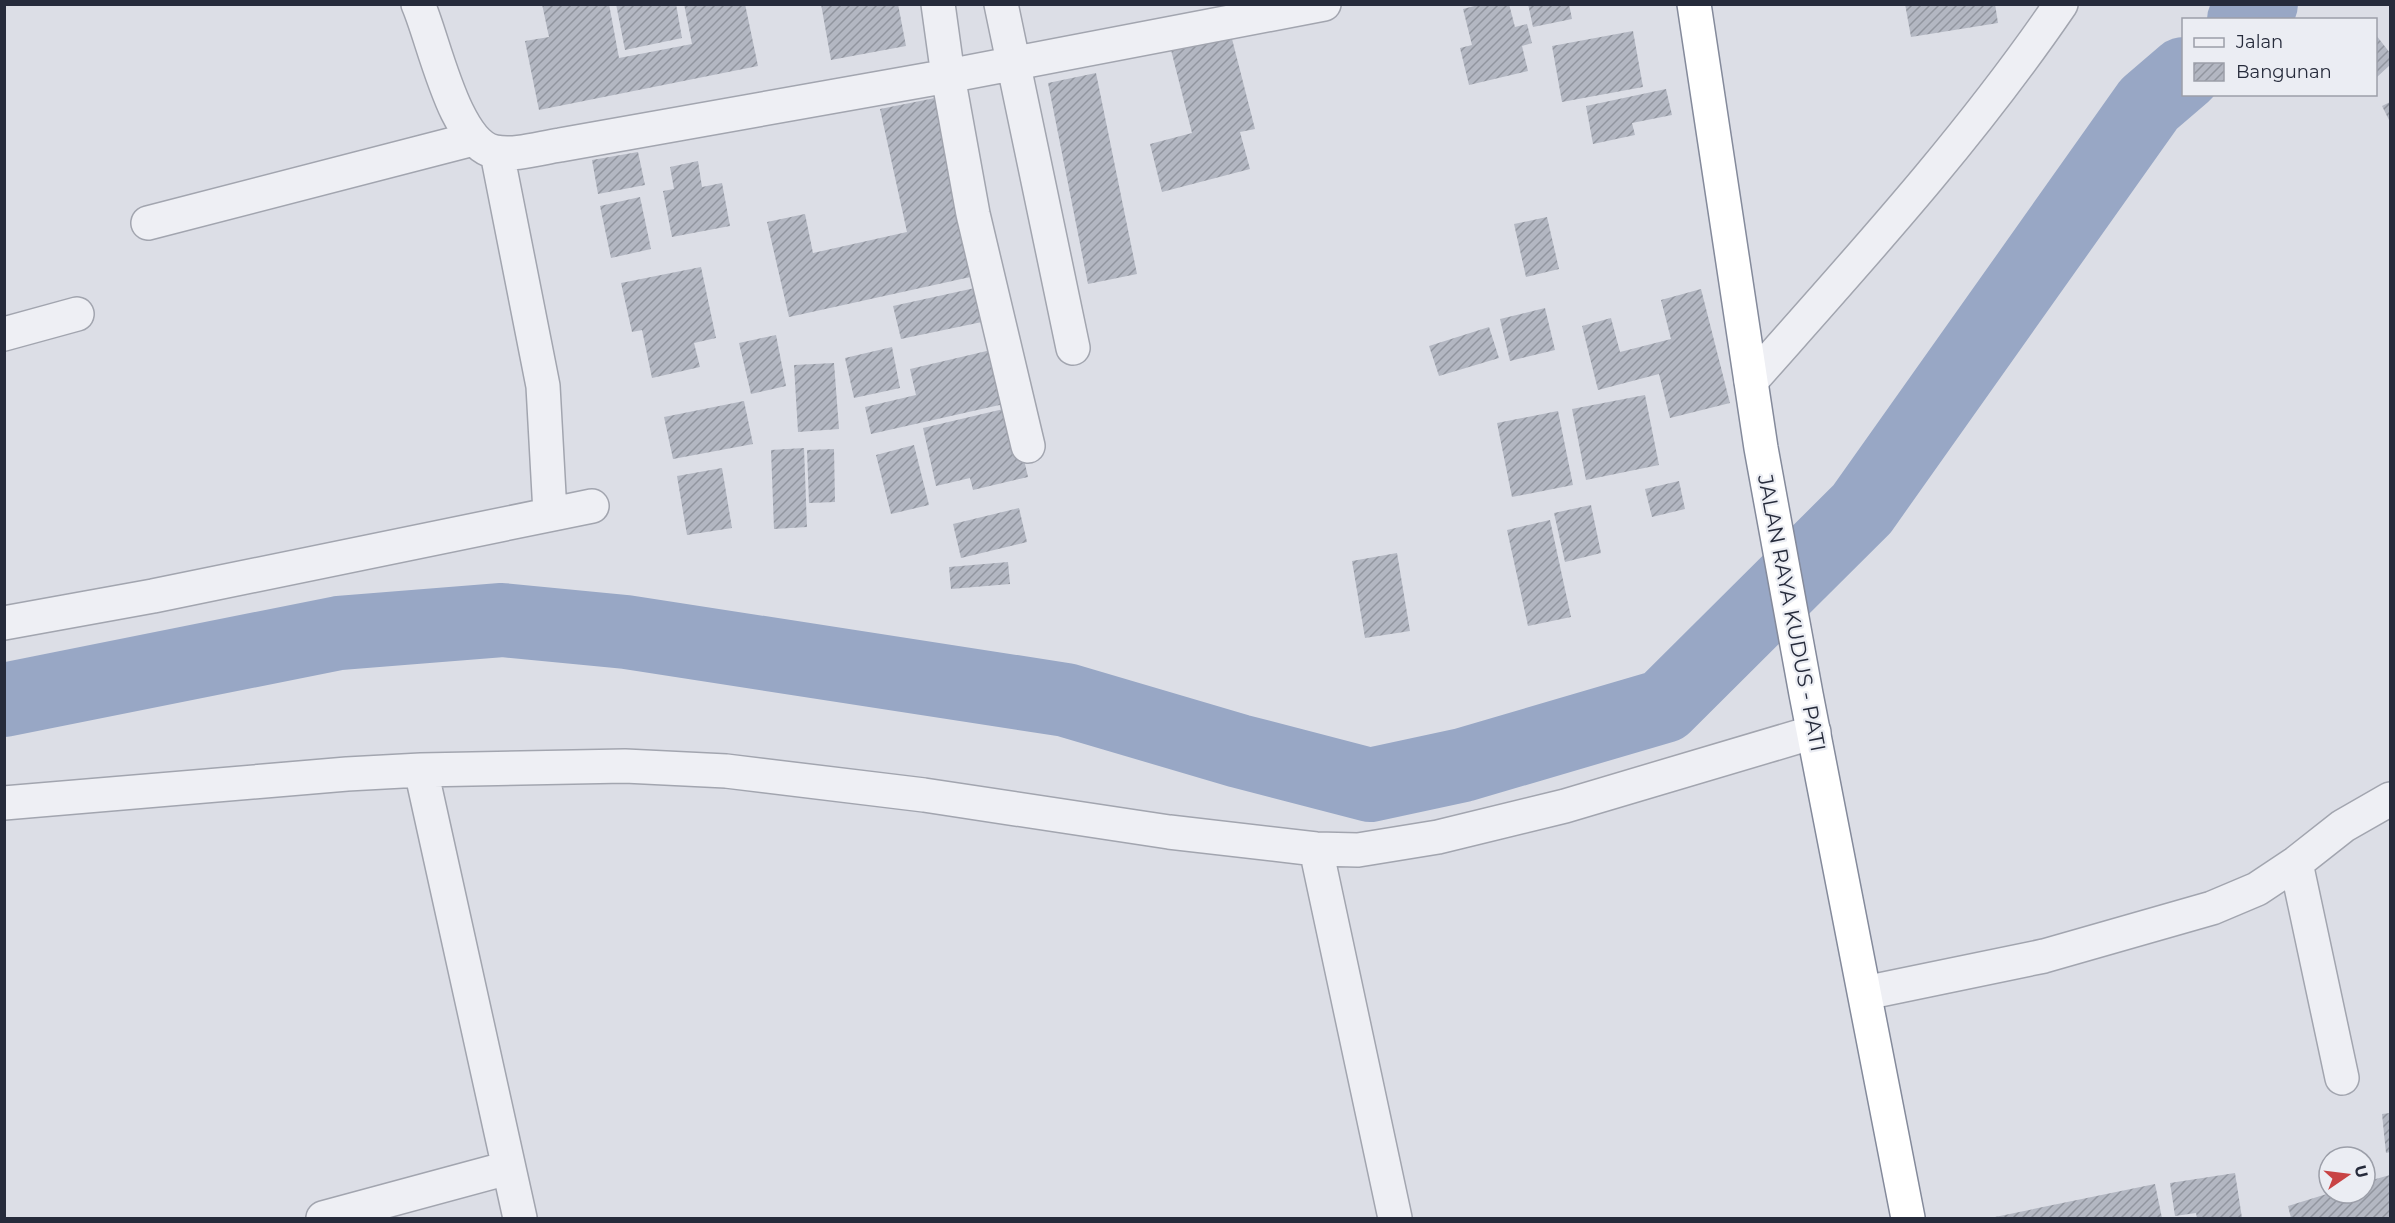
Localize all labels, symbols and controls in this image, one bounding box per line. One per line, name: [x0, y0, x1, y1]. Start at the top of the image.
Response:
legend: [2182, 18, 2377, 96]
text: Jalan: [2235, 31, 2283, 53]
text: Bangunan: [2236, 61, 2332, 83]
street label: JALAN RAYA KUDUS - PATI: [1753, 471, 1831, 754]
north arrow: [2317, 1145, 2377, 1205]
text: U: [2350, 1163, 2372, 1180]

